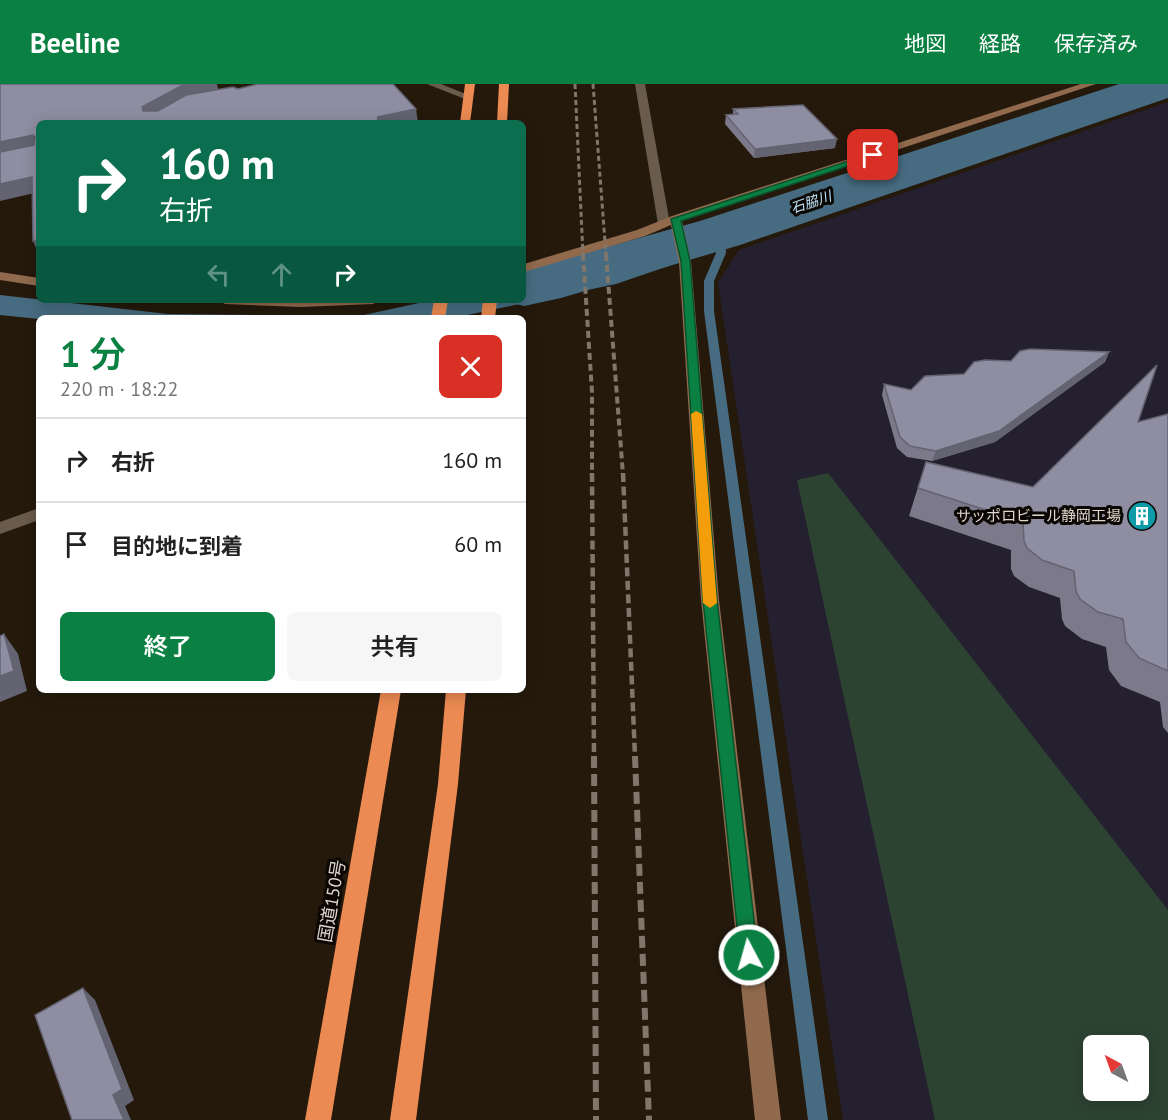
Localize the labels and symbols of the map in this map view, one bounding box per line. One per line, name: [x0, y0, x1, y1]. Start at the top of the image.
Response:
pin: [847, 129, 898, 180]
water label: 石脇川: [788, 186, 836, 217]
building icon: サッポロビール静岡工場: [1126, 500, 1158, 532]
place label: サッポロビール静岡工場: [956, 506, 1121, 525]
street label: 国道150号: [313, 858, 350, 944]
position arrow: [717, 923, 781, 987]
north arrow: [1083, 1035, 1149, 1101]

